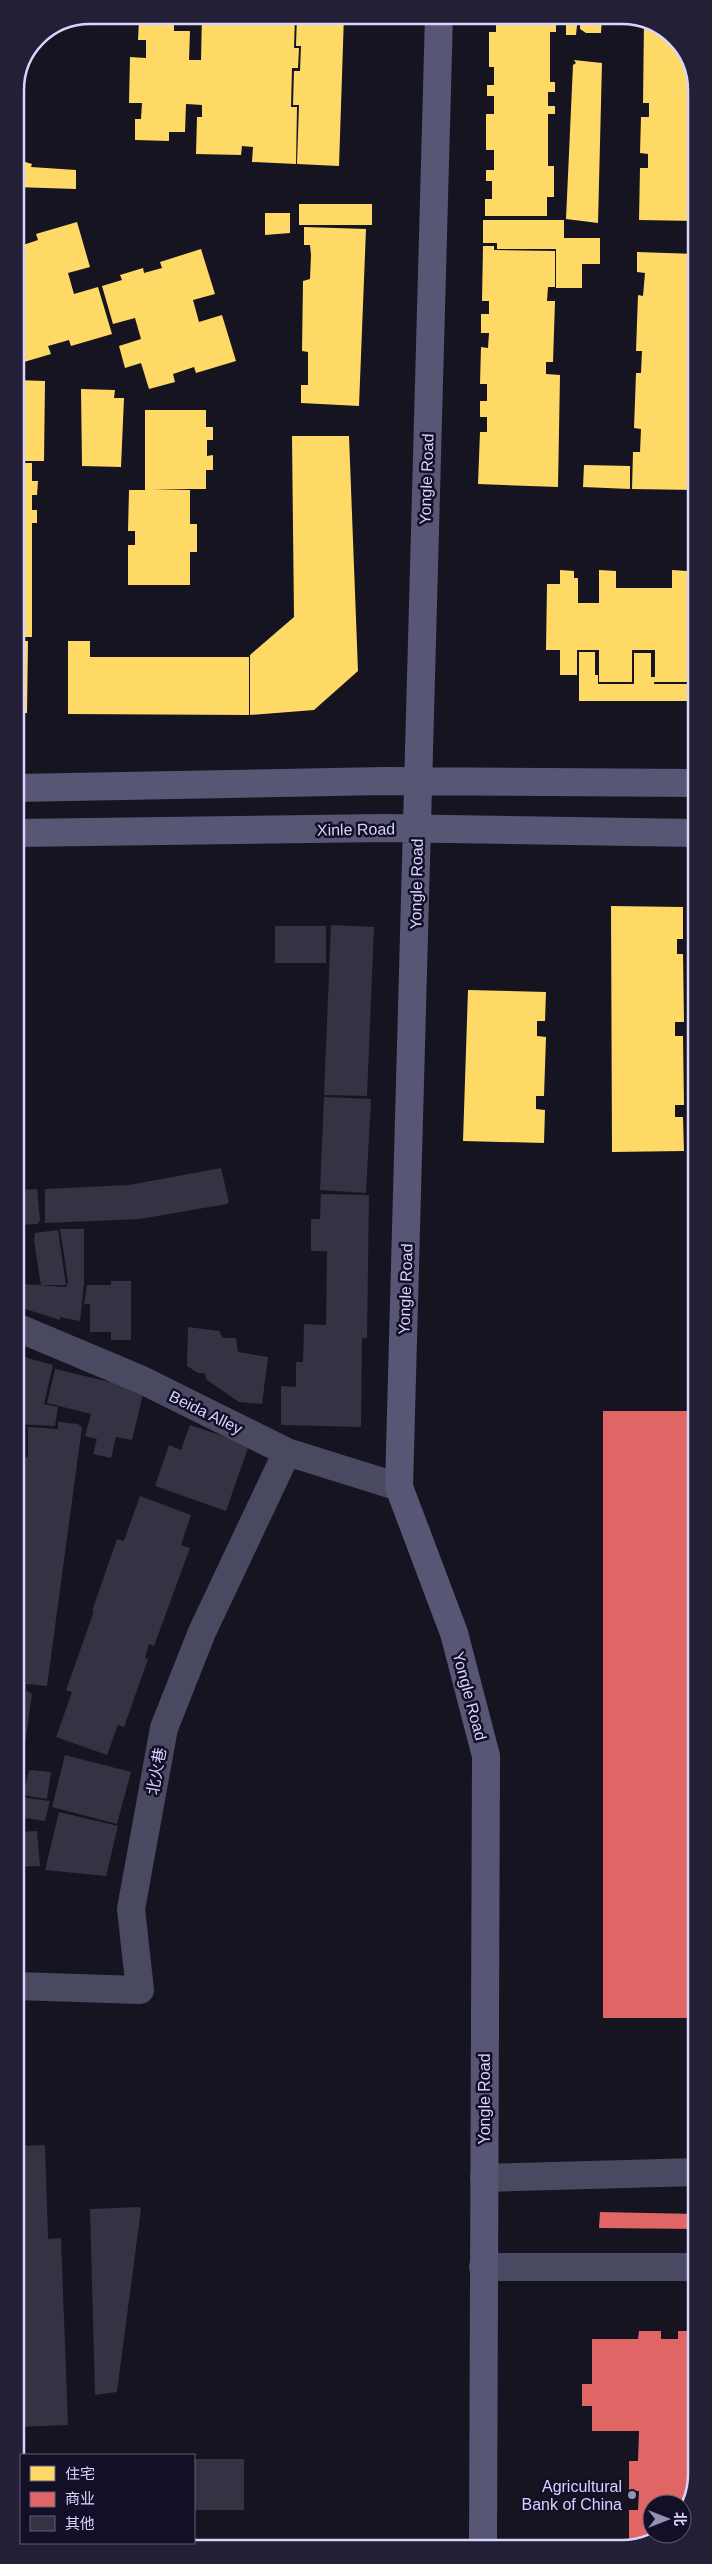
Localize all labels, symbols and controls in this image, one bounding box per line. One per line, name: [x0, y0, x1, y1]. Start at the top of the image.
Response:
street label: Yongle Road: [416, 433, 437, 525]
street label: Xinle Road: [317, 820, 395, 839]
street label: Yongle Road: [407, 838, 426, 930]
street label: Yongle Road: [395, 1243, 416, 1335]
street label: Beida Alley: [166, 1387, 245, 1437]
street label: Yongle Road: [450, 1650, 490, 1742]
street label: 北火巷: [144, 1746, 169, 1796]
street label: Yongle Road: [476, 2053, 493, 2145]
legend: [20, 2454, 195, 2544]
text: 住宅: [65, 2465, 95, 2482]
place label: Agricultural Bank of China: [521, 2478, 622, 2513]
marker: Agricultural Bank of China: [626, 2489, 638, 2501]
text: 商业: [65, 2490, 95, 2507]
north arrow: [642, 2494, 692, 2544]
text: 北: [672, 2512, 688, 2526]
text: 其他: [65, 2515, 95, 2532]

